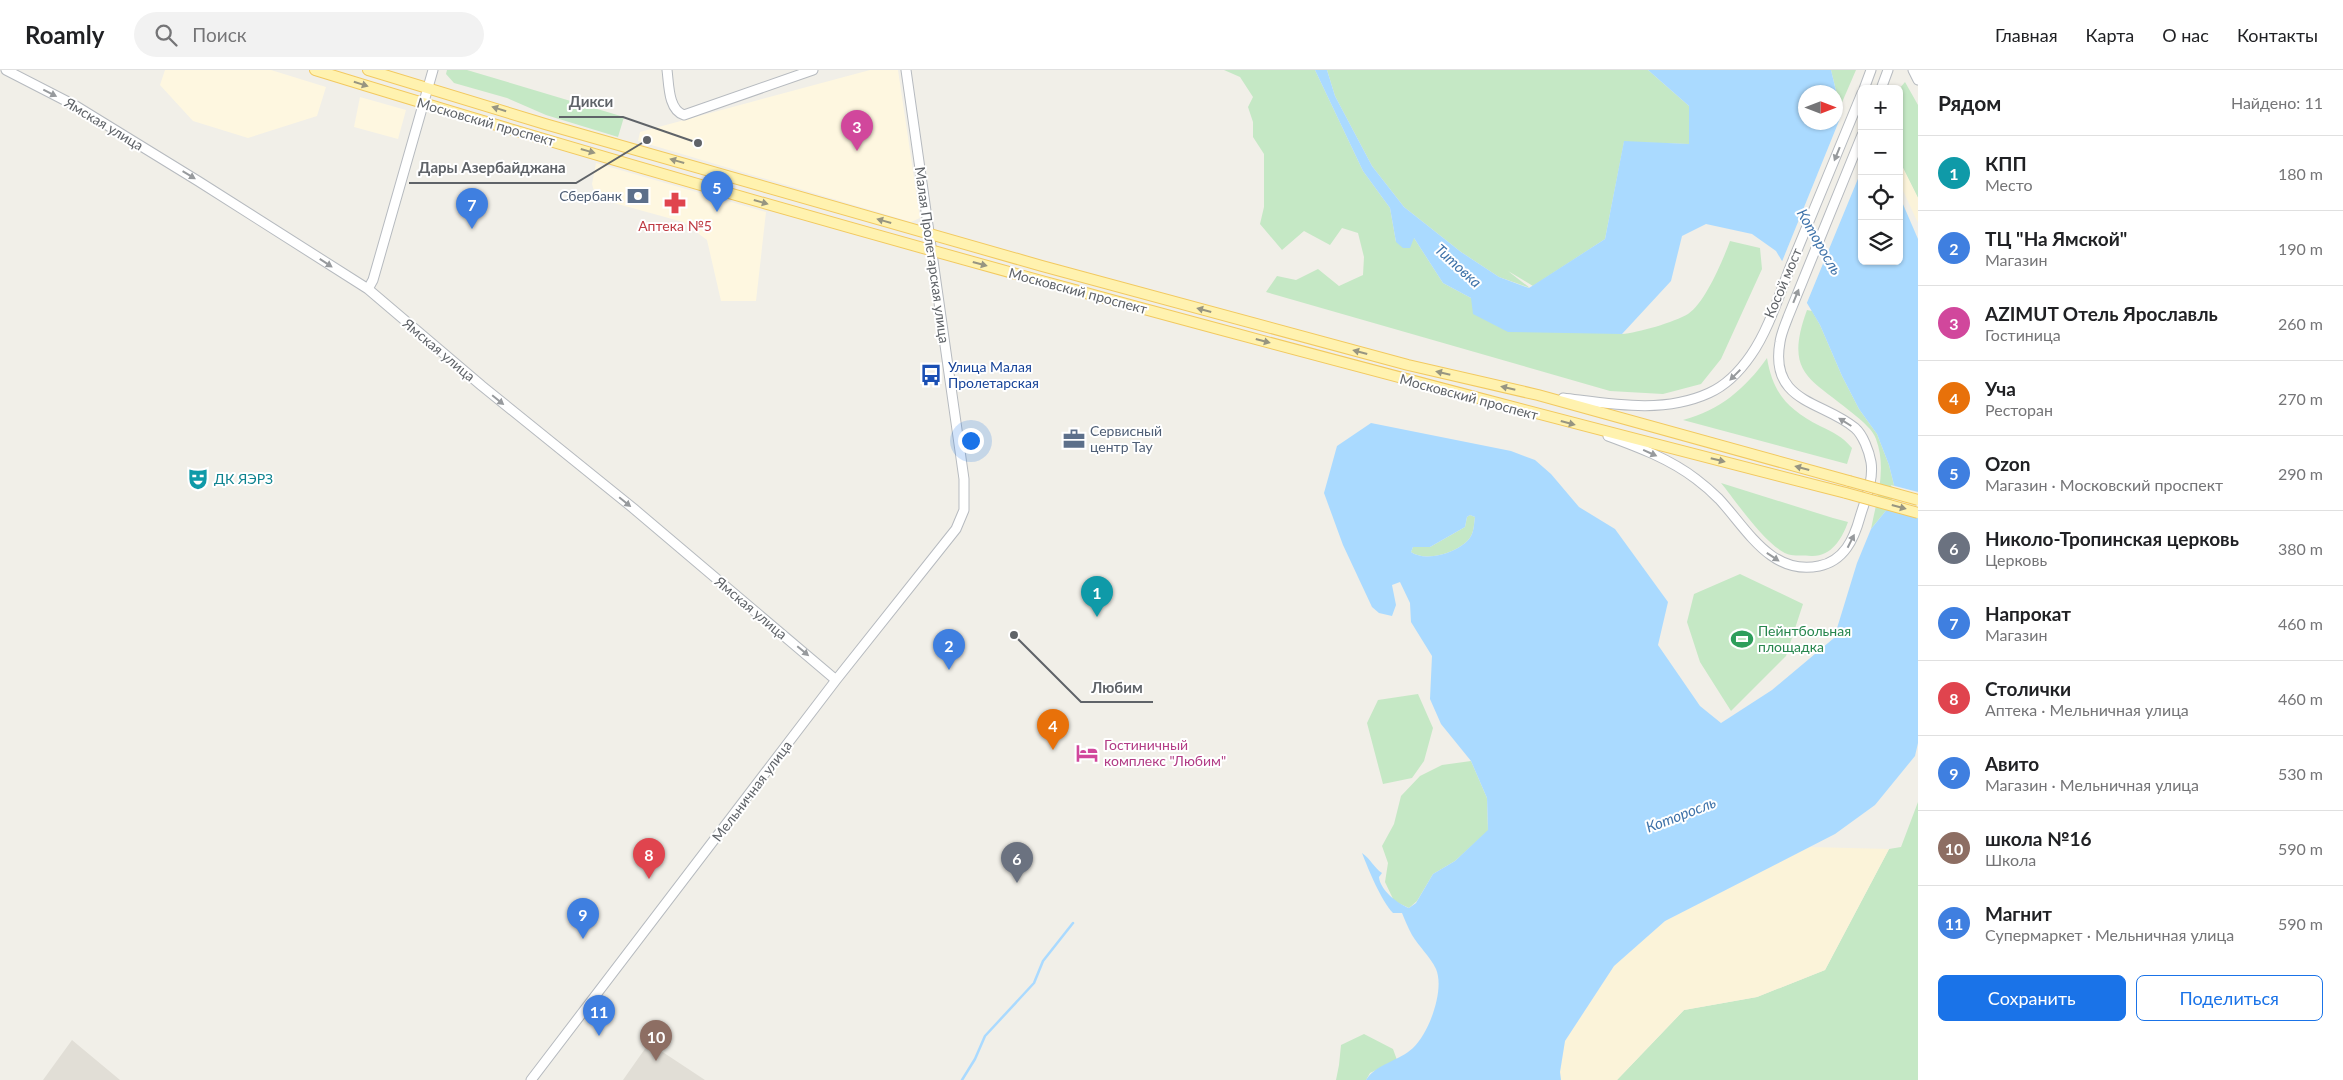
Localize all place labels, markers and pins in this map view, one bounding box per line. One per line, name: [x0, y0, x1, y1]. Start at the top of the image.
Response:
callout: Дикси: [559, 87, 623, 117]
pin: 3: [841, 110, 873, 151]
callout: Дары Азербайджана: [409, 153, 576, 183]
pin: 5: [701, 171, 733, 212]
bank icon: Сбербанк: [625, 183, 651, 209]
place label: Сбербанк: [559, 187, 623, 204]
pin: 7: [456, 188, 488, 229]
pharmacy icon: Аптека №5: [662, 190, 688, 216]
place label: Аптека №5: [638, 217, 712, 234]
place label: Улица Малая Пролетарская: [948, 358, 1039, 391]
bus stop icon: Улица Малая Пролетарская: [918, 362, 944, 388]
place label: Сервисный центр Тау: [1090, 422, 1162, 455]
office icon: Сервисный центр Тау: [1061, 426, 1087, 452]
theatre icon: ДК ЯЭРЗ: [185, 466, 211, 492]
place label: ДК ЯЭРЗ: [214, 470, 273, 487]
pin: 1: [1081, 576, 1113, 617]
place label: Пейнтбольная площадка: [1758, 622, 1851, 655]
sports icon: Пейнтбольная площадка: [1729, 626, 1755, 652]
pin: 2: [933, 629, 965, 670]
callout: Любим: [1081, 672, 1153, 702]
pin: 4: [1037, 709, 1069, 750]
place label: Гостиничный комплекс "Любим": [1104, 736, 1226, 769]
hotel icon: Гостиничный комплекс "Любим": [1074, 740, 1100, 766]
pin: 8: [633, 838, 665, 879]
pin: 6: [1001, 842, 1033, 883]
pin: 9: [567, 898, 599, 939]
pin: 11: [583, 995, 615, 1036]
pin: 10: [640, 1020, 672, 1061]

